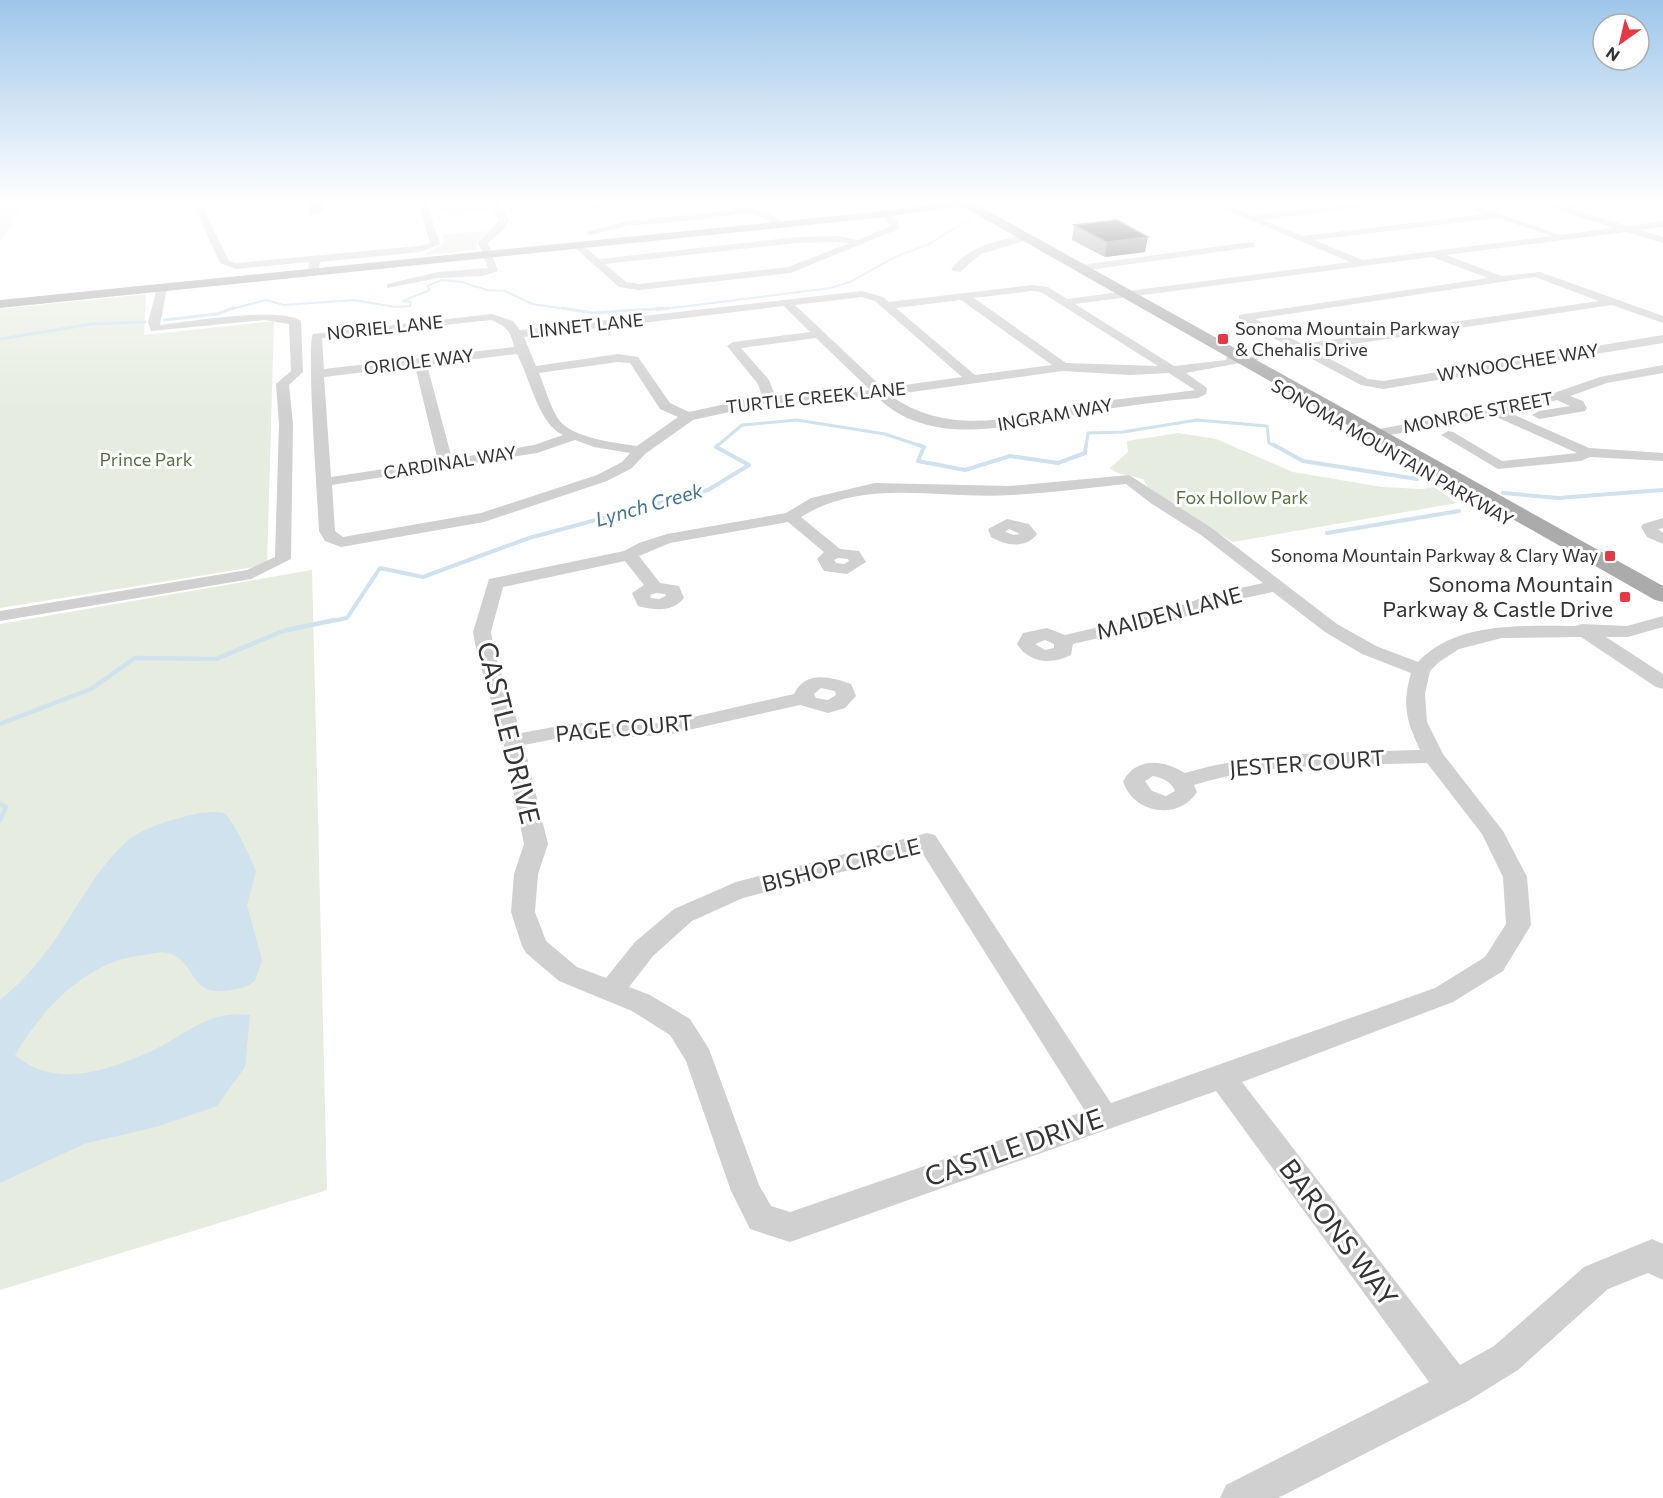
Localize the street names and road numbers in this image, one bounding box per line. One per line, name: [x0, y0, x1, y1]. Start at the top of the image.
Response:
street label: LINNET LANE: [527, 308, 644, 342]
street label: NORIEL LANE: [326, 310, 444, 344]
street label: WYNOOCHEE WAY: [1435, 338, 1600, 386]
street label: ORIOLE WAY: [363, 343, 475, 379]
street label: SONOMA MOUNTAIN PARKWAY: [1268, 374, 1518, 531]
street label: TURTLE CREEK LANE: [725, 377, 907, 417]
street label: MONROE STREET: [1401, 387, 1555, 437]
street label: INGRAM WAY: [996, 393, 1114, 435]
street label: CARDINAL WAY: [382, 441, 518, 483]
street label: MAIDEN LANE: [1093, 580, 1245, 645]
street label: CASTLE DRIVE: [471, 638, 548, 827]
street label: PAGE COURT: [554, 708, 694, 747]
street label: JESTER COURT: [1228, 744, 1386, 781]
street label: BISHOP CIRCLE: [759, 832, 923, 897]
street label: CASTLE DRIVE: [920, 1101, 1107, 1193]
street label: BARONS WAY: [1273, 1152, 1405, 1313]

